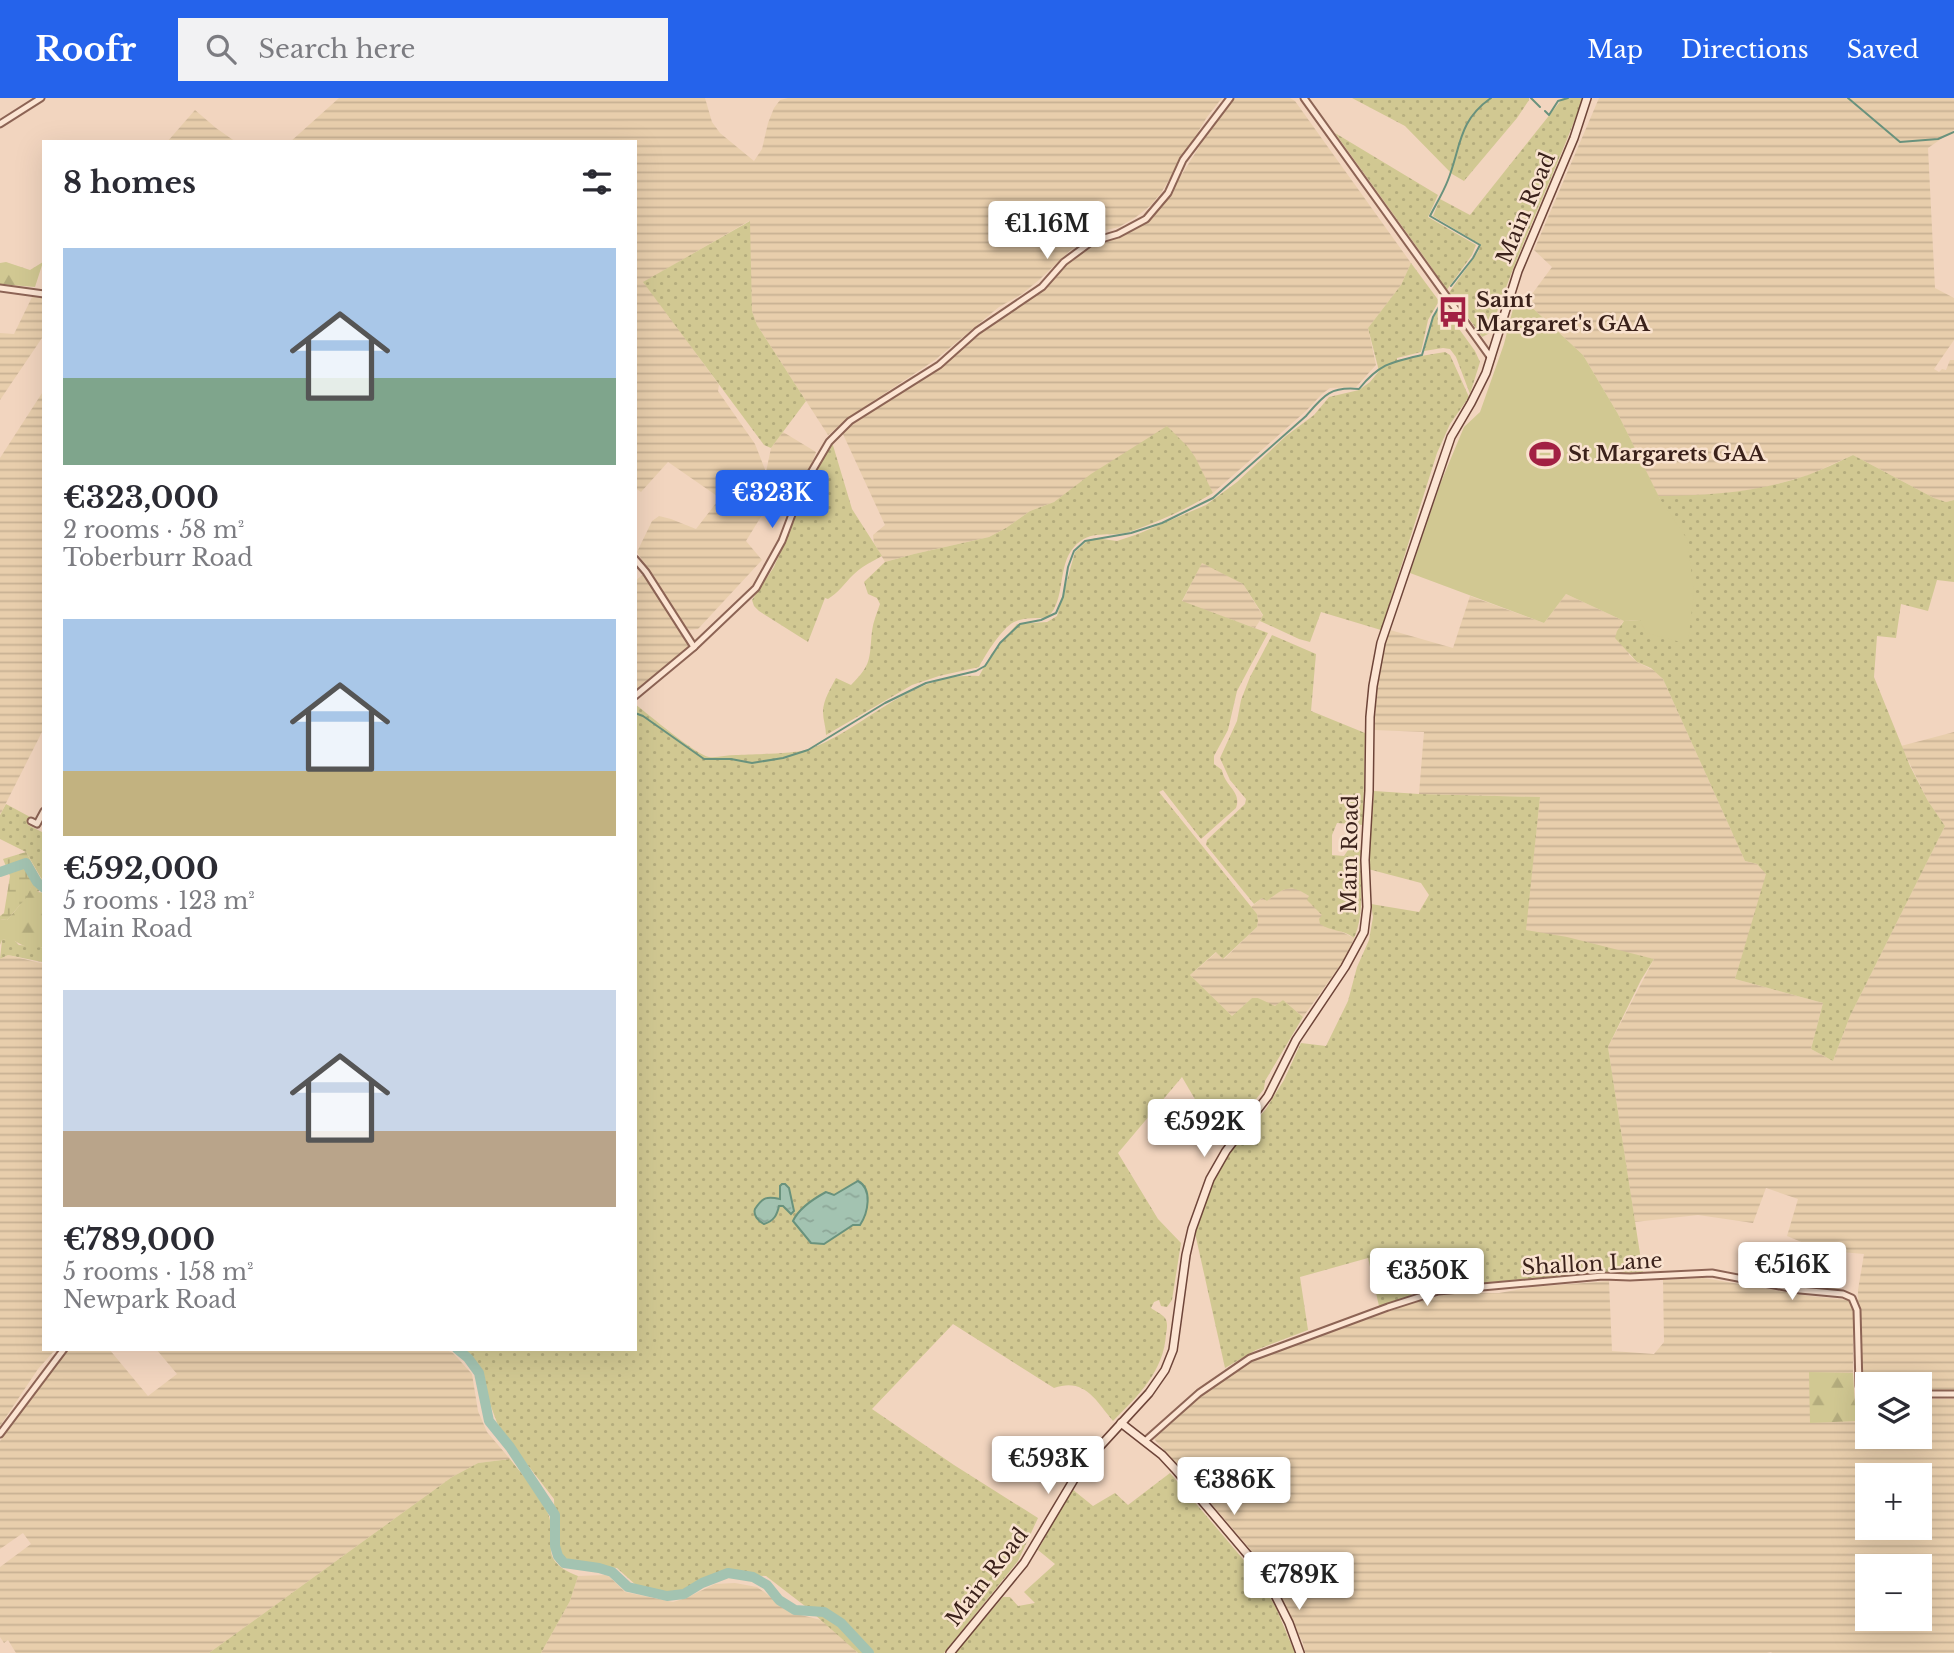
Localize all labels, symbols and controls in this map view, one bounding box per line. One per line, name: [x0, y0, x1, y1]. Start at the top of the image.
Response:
search box: [178, 18, 668, 81]
text: Roofr: [35, 29, 136, 70]
icon: search: [202, 30, 240, 68]
text: Search here: [258, 33, 416, 65]
text: Map: [1587, 35, 1643, 64]
text: Directions: [1681, 35, 1809, 64]
text: Saved: [1847, 35, 1919, 64]
street label: Main Road: [1491, 149, 1561, 267]
icon: filters: [578, 163, 616, 201]
text: 8 homes: [63, 164, 196, 201]
pin: €1.16M: [990, 202, 1104, 261]
text: €1.16M: [1004, 210, 1090, 238]
place label: Saint Margaret's GAA: [1476, 287, 1651, 337]
icon: home: [277, 293, 403, 419]
bus stop icon: Saint Margaret's GAA: [1436, 295, 1470, 329]
sports icon: St Margarets GAA: [1528, 437, 1562, 471]
place label: St Margarets GAA: [1568, 441, 1766, 467]
pin: €323K: [723, 470, 821, 530]
text: €323,000: [63, 479, 219, 516]
text: €323K: [732, 479, 812, 507]
text: 2 rooms · 58 m²: [63, 516, 244, 544]
text: Toberburr Road: [63, 544, 253, 572]
icon: home: [277, 664, 403, 790]
street label: Main Road: [1336, 795, 1364, 913]
text: €592,000: [63, 850, 219, 887]
text: 5 rooms · 123 m²: [63, 887, 255, 915]
text: Main Road: [63, 915, 192, 943]
icon: home: [277, 1035, 403, 1161]
pin: €592K: [1155, 1100, 1253, 1159]
text: €592K: [1164, 1108, 1244, 1136]
text: €789,000: [63, 1221, 215, 1258]
pin: €516K: [1743, 1242, 1841, 1302]
street label: Shallon Lane: [1521, 1247, 1663, 1281]
pin: €350K: [1378, 1248, 1476, 1308]
text: €516K: [1754, 1251, 1830, 1279]
text: €350K: [1386, 1257, 1468, 1285]
text: 5 rooms · 158 m²: [63, 1258, 253, 1286]
text: Newpark Road: [63, 1286, 237, 1314]
map controls: [1855, 1372, 1932, 1631]
button: layers: [1855, 1372, 1932, 1449]
pin: €593K: [999, 1436, 1097, 1496]
text: €593K: [1008, 1445, 1088, 1473]
pin: €386K: [1185, 1458, 1283, 1517]
button: +: [1855, 1463, 1932, 1540]
text: €386K: [1193, 1466, 1275, 1494]
street label: Main Road: [940, 1522, 1034, 1632]
pin: €789K: [1250, 1552, 1348, 1612]
button: −: [1855, 1554, 1932, 1631]
text: €789K: [1260, 1561, 1338, 1589]

